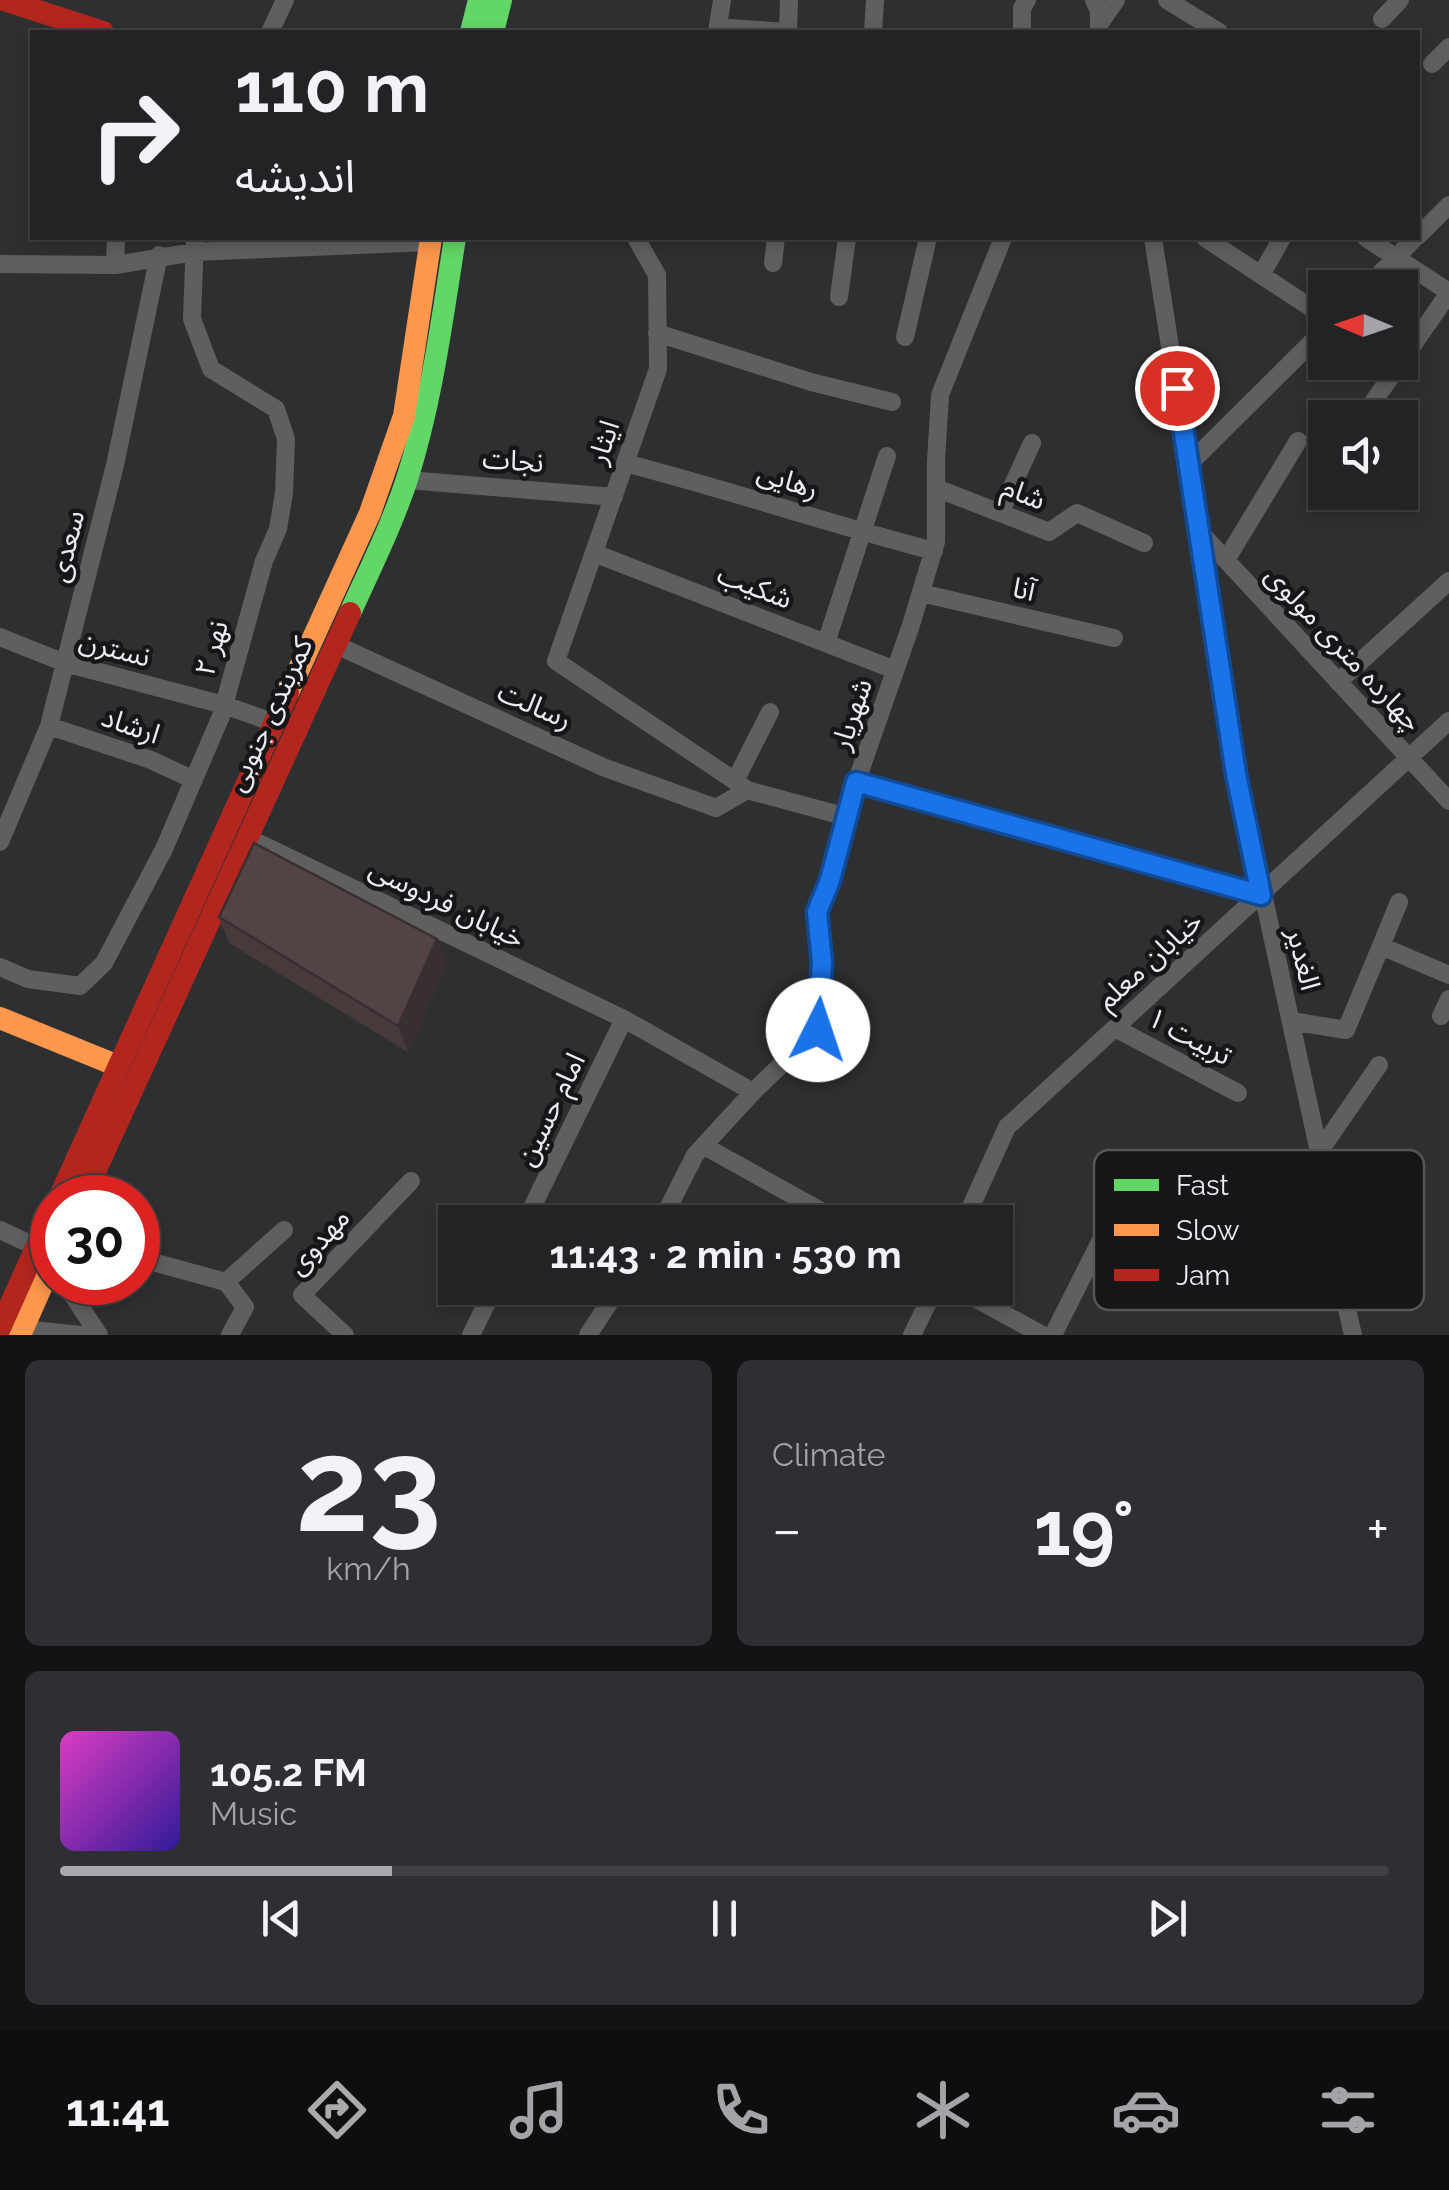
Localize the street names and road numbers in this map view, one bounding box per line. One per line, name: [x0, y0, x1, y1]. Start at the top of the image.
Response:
street label: ایثار: [580, 416, 626, 469]
street label: نجات: [481, 442, 545, 479]
street label: رهایی: [753, 455, 823, 506]
street label: شام: [996, 470, 1050, 520]
street label: سعدی: [42, 507, 91, 585]
street label: شکیب: [713, 557, 797, 616]
street label: چهارده متری مولوی: [1258, 559, 1429, 739]
street label: آنا: [1009, 571, 1040, 608]
street label: نهر ۲: [188, 617, 235, 680]
street label: نسترن: [76, 623, 154, 674]
street label: کمربندی جنوبی: [219, 632, 320, 796]
street label: شهریار: [824, 674, 879, 755]
street label: رسالت: [493, 675, 577, 736]
street label: ارشاد: [97, 700, 164, 751]
street label: خیابان فردوسی: [364, 852, 530, 955]
street label: خیابان معلم: [1090, 904, 1212, 1020]
street label: الغدیر: [1280, 924, 1327, 994]
street label: تربیت ۱: [1142, 1001, 1237, 1072]
street label: امام حسین: [509, 1047, 595, 1173]
street label: مهدوی: [280, 1201, 357, 1281]

